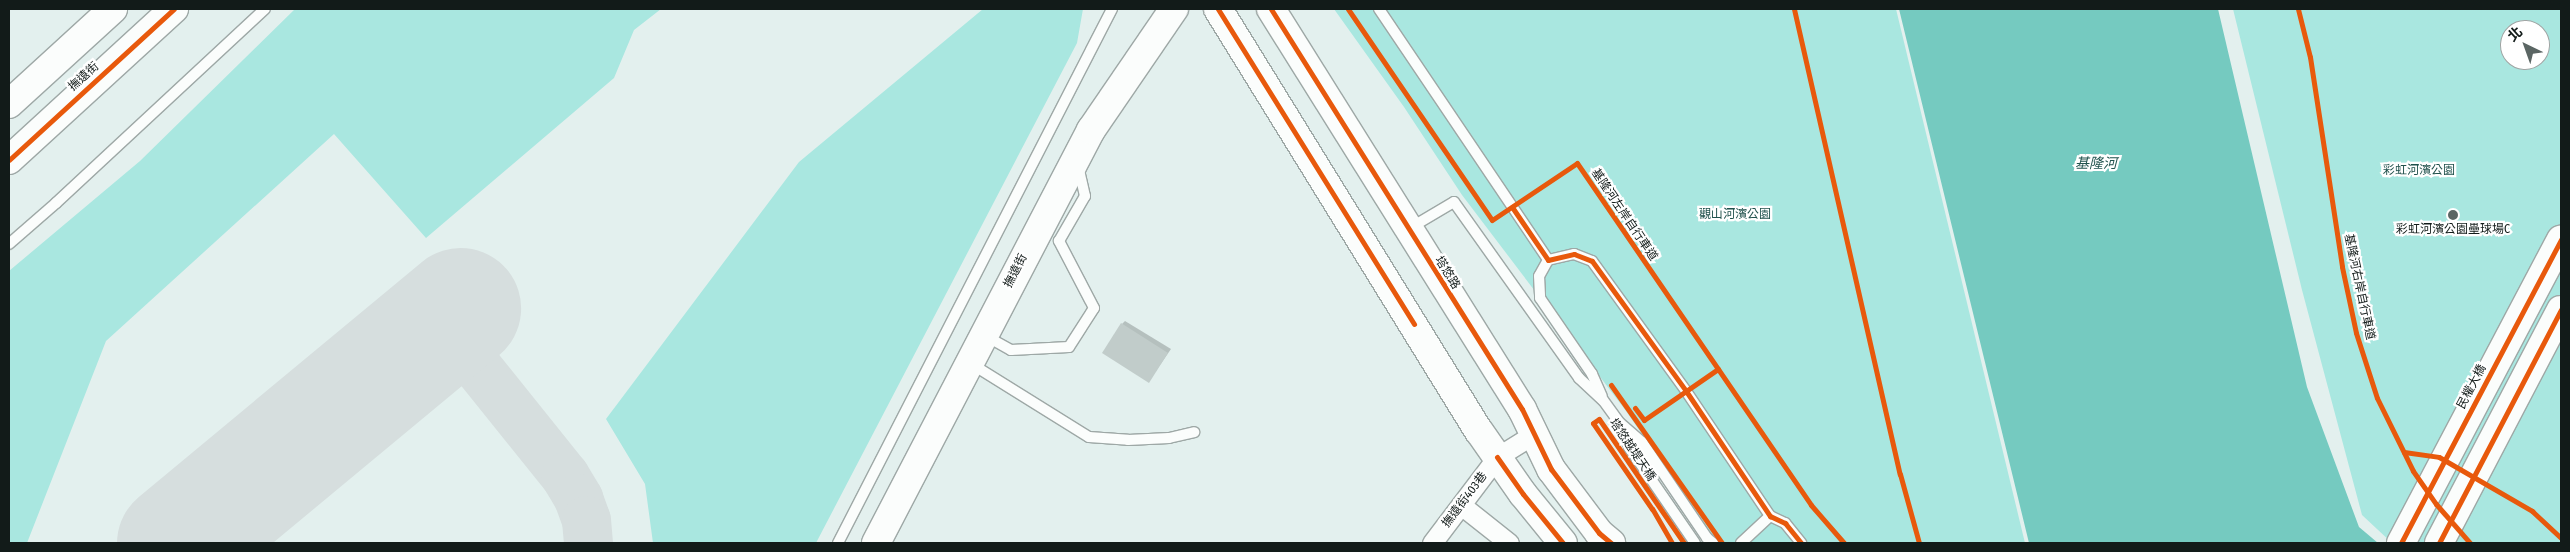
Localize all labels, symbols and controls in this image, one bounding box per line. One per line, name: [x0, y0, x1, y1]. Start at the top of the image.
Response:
north arrow: [2500, 20, 2550, 70]
text: 北: [2504, 23, 2526, 45]
street label: 撫遠街: [66, 60, 102, 94]
water label: 基隆河: [2075, 156, 2117, 172]
park label: 彩虹河濱公園: [2383, 164, 2455, 178]
street label: 基隆河左岸自行車道: [1588, 166, 1660, 264]
park label: 觀山河濱公園: [1699, 208, 1771, 222]
marker: 彩虹河濱公園壘球場C: [2447, 209, 2459, 221]
place label: 彩虹河濱公園壘球場C: [2396, 223, 2510, 237]
street label: 基隆河右岸自行車道: [2341, 233, 2377, 341]
street label: 撫遠街: [1001, 252, 1031, 290]
street label: 塔悠路: [1431, 254, 1463, 292]
street label: 民權大橋: [2454, 362, 2490, 412]
street label: 塔悠越堤天橋: [1606, 416, 1658, 484]
street label: 撫遠街403巷: [1440, 470, 1490, 530]

